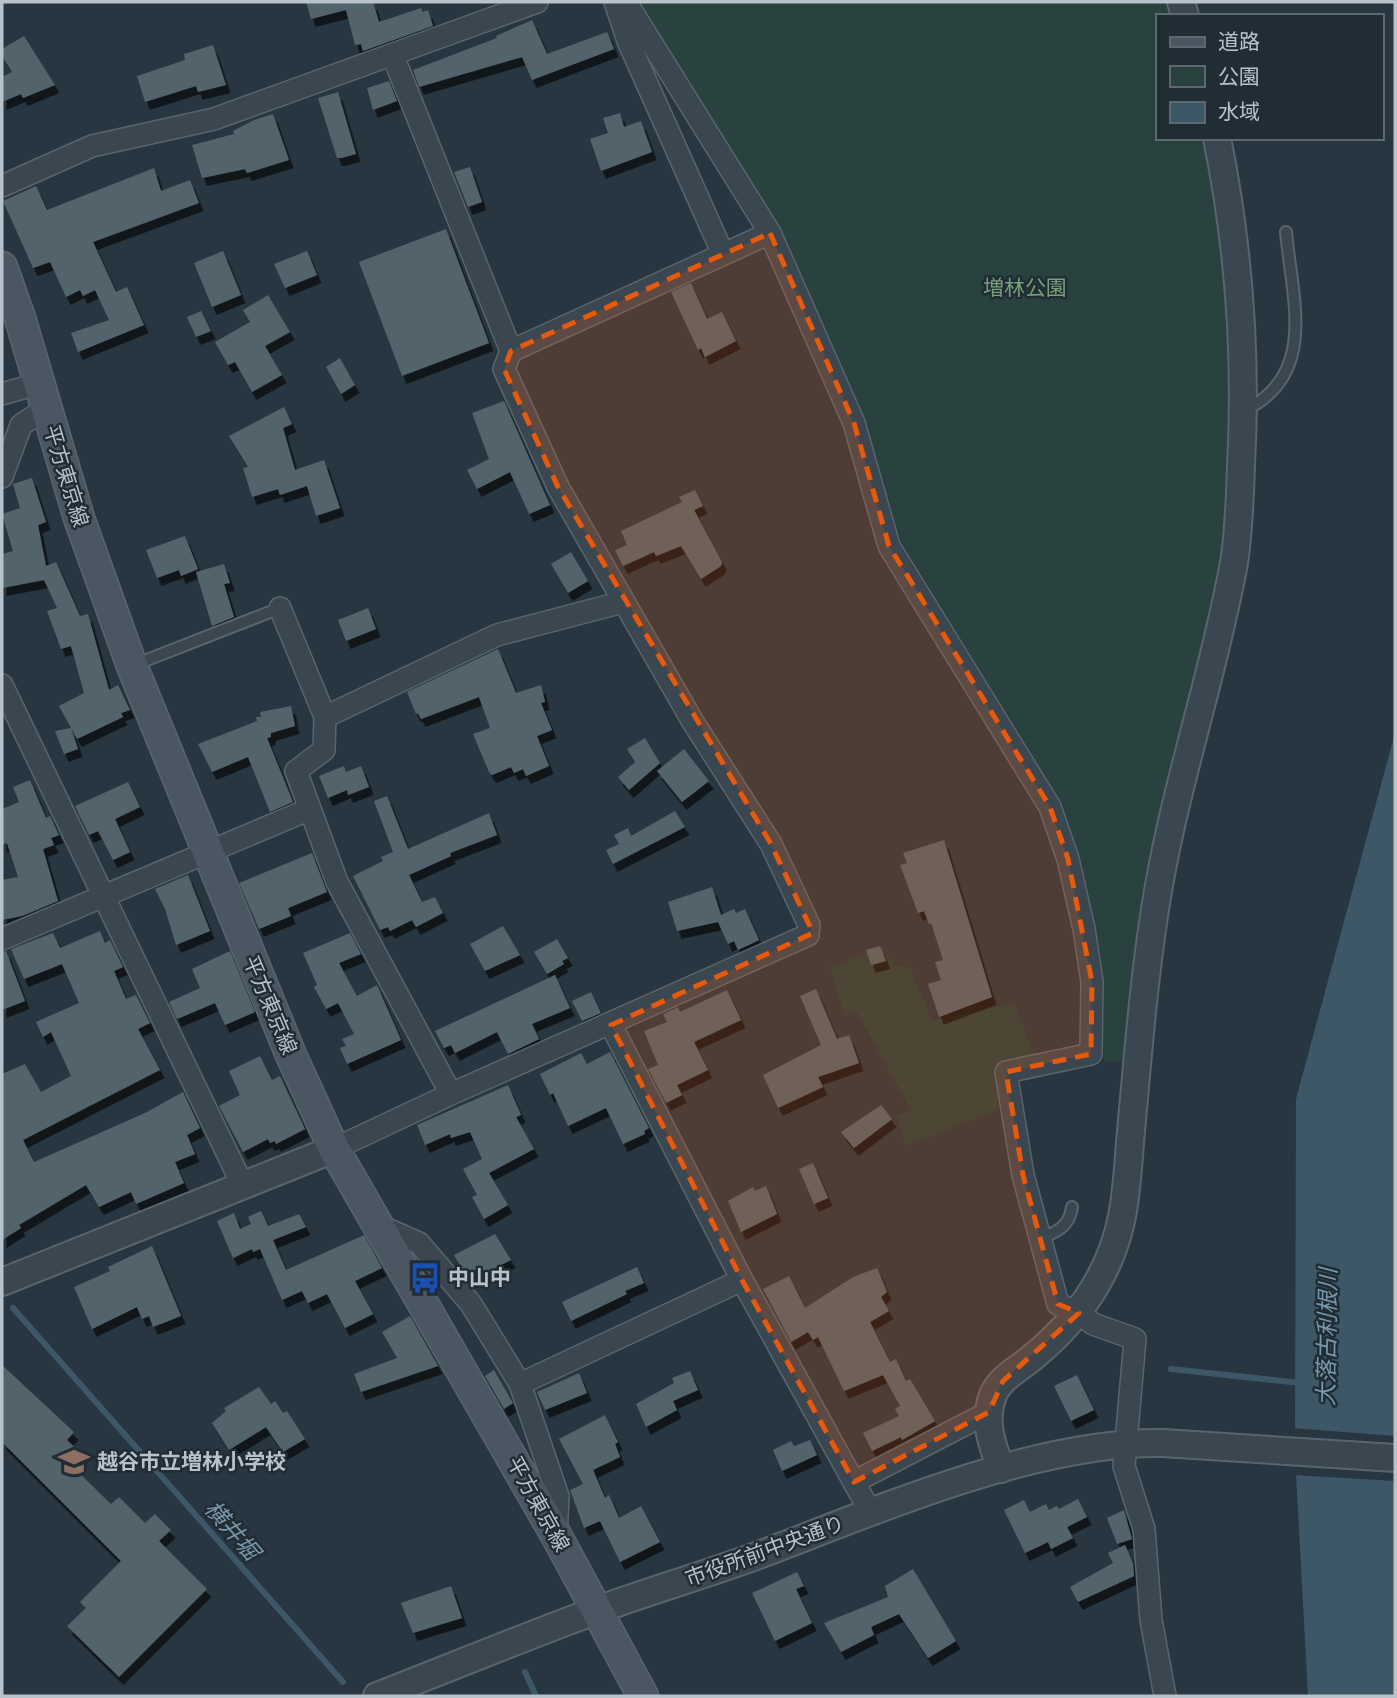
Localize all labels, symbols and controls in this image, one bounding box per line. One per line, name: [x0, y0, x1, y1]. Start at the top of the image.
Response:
legend: [1156, 14, 1383, 140]
text: 道路: [1218, 29, 1260, 54]
text: 公園: [1218, 64, 1260, 89]
text: 水域: [1218, 99, 1260, 124]
park label: 増林公園: [983, 275, 1067, 300]
street label: 平方東京線: [39, 422, 94, 530]
street label: 平方東京線: [238, 952, 302, 1058]
bus stop icon: 中山中: [408, 1261, 442, 1295]
place label: 中山中: [448, 1265, 511, 1290]
water label: 大落古利根川: [1312, 1265, 1341, 1406]
school or university icon: 越谷市立増林小学校: [57, 1445, 91, 1479]
place label: 越谷市立増林小学校: [97, 1449, 286, 1474]
street label: 平方東京線: [502, 1452, 575, 1556]
water label: 横井堀: [200, 1495, 267, 1567]
street label: 市役所前中央通り: [682, 1510, 848, 1591]

